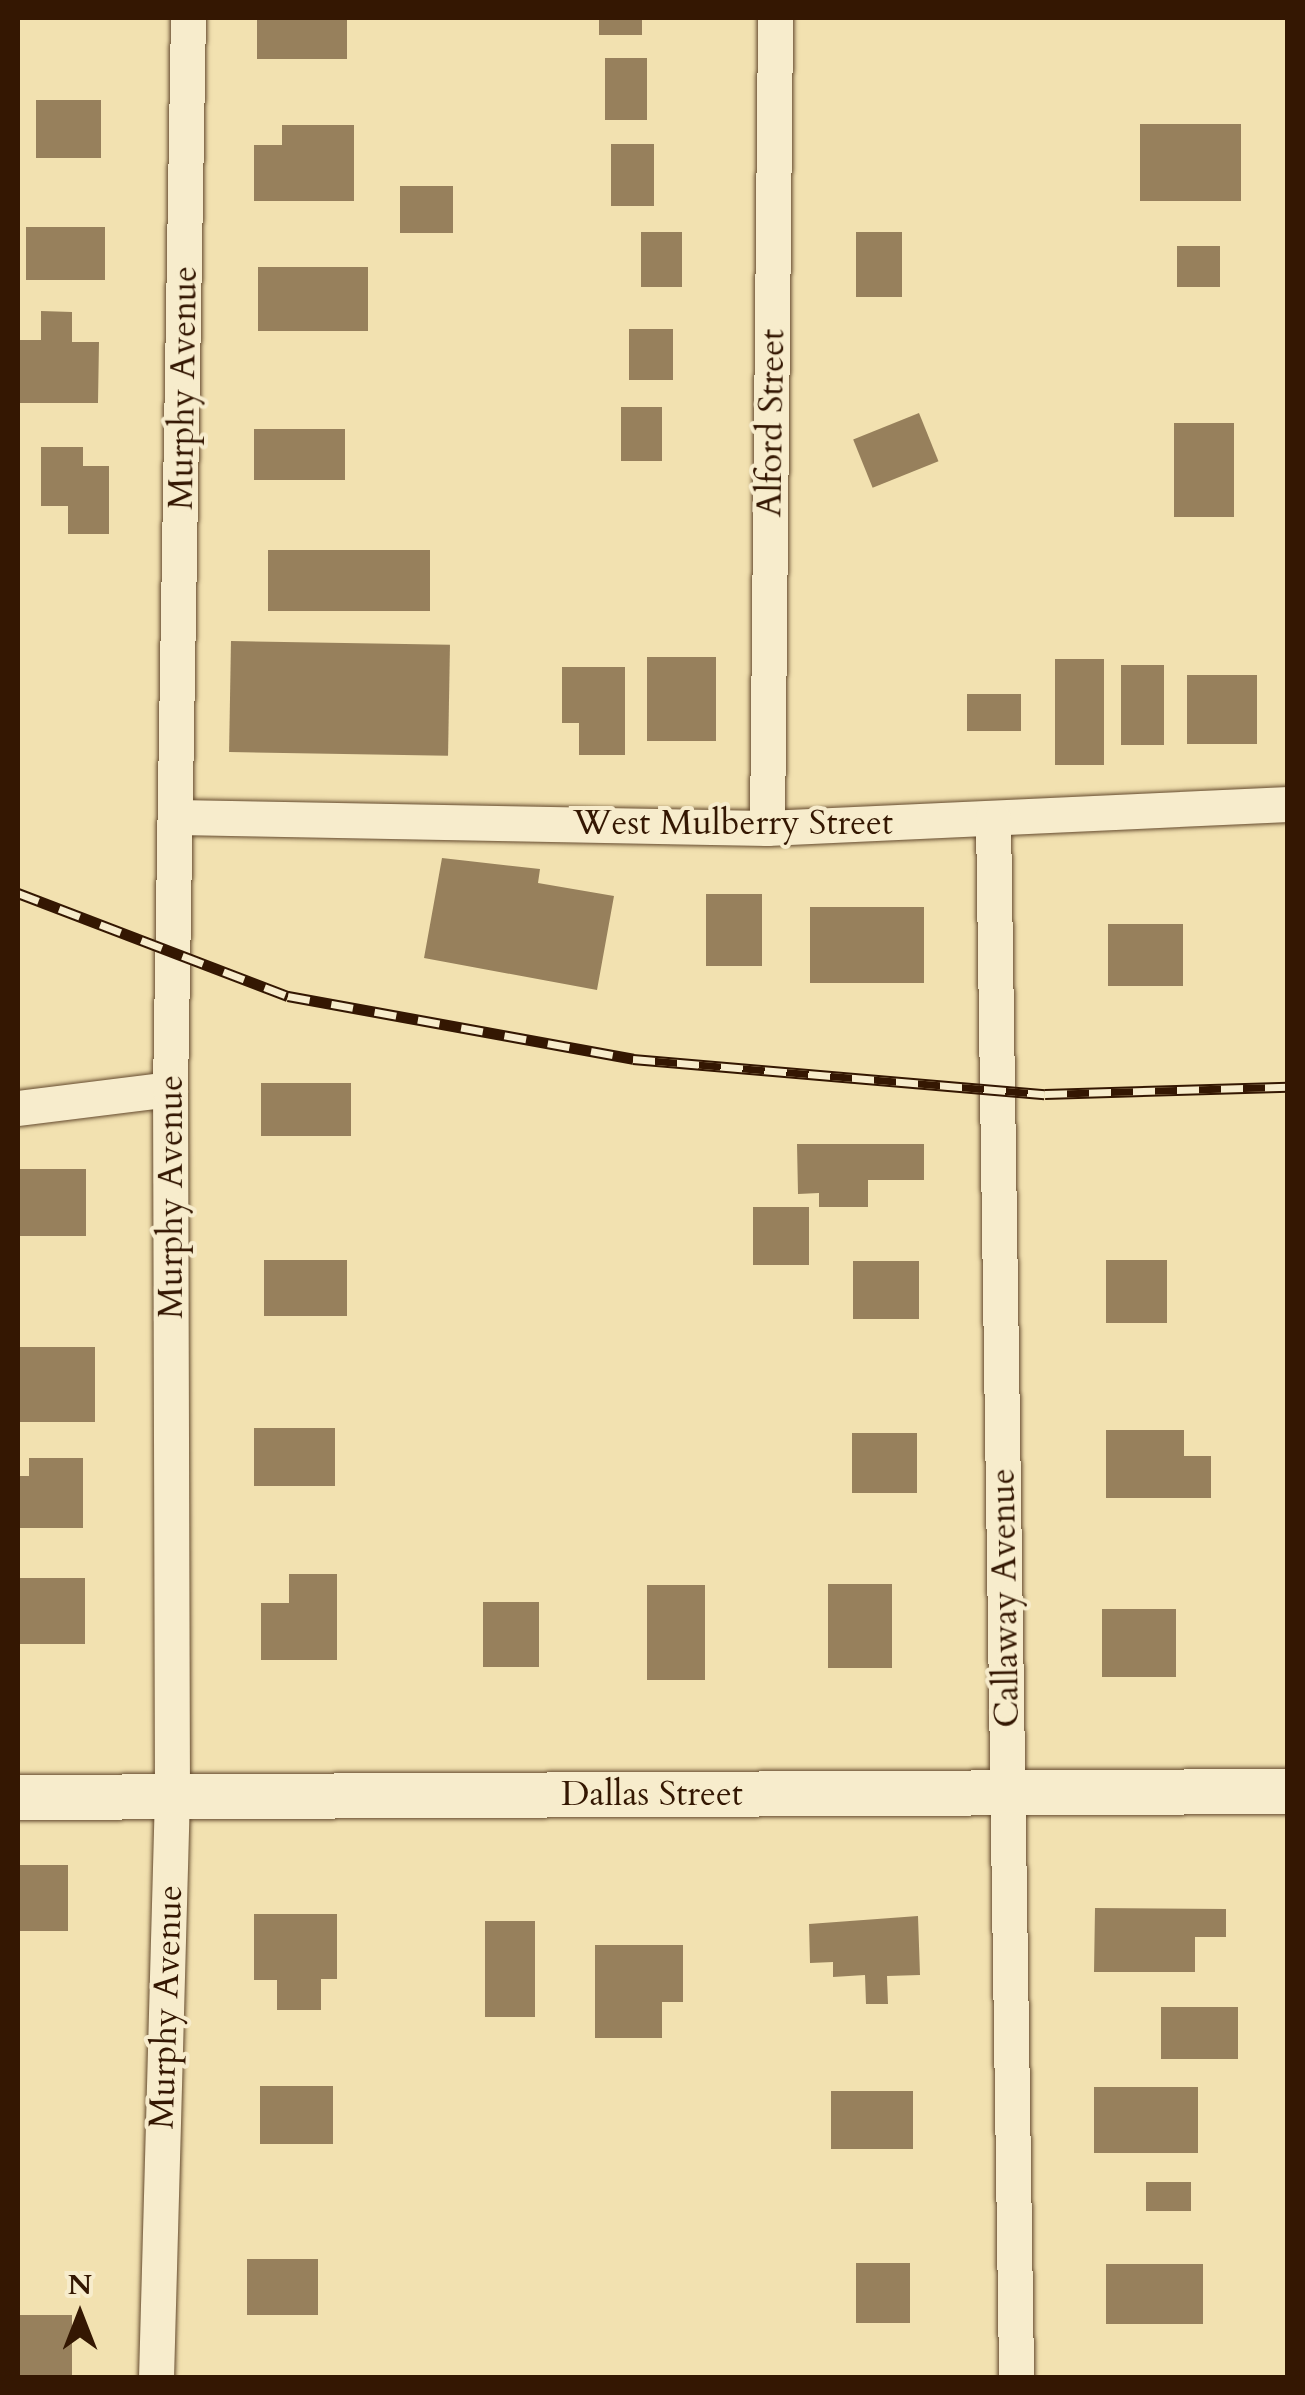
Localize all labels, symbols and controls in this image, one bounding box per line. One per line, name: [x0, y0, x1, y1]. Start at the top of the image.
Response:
street label: Murphy Avenue: [160, 266, 206, 510]
street label: Alford Street: [748, 328, 794, 518]
street label: West Mulberry Street: [573, 802, 893, 844]
street label: Murphy Avenue: [150, 1075, 192, 1319]
street label: Callaway Avenue: [982, 1468, 1028, 1728]
street label: Dallas Street: [561, 1773, 743, 1815]
street label: Murphy Avenue: [141, 1884, 191, 2130]
north arrow: [30, 2265, 130, 2365]
text: N: [68, 2266, 92, 2304]

